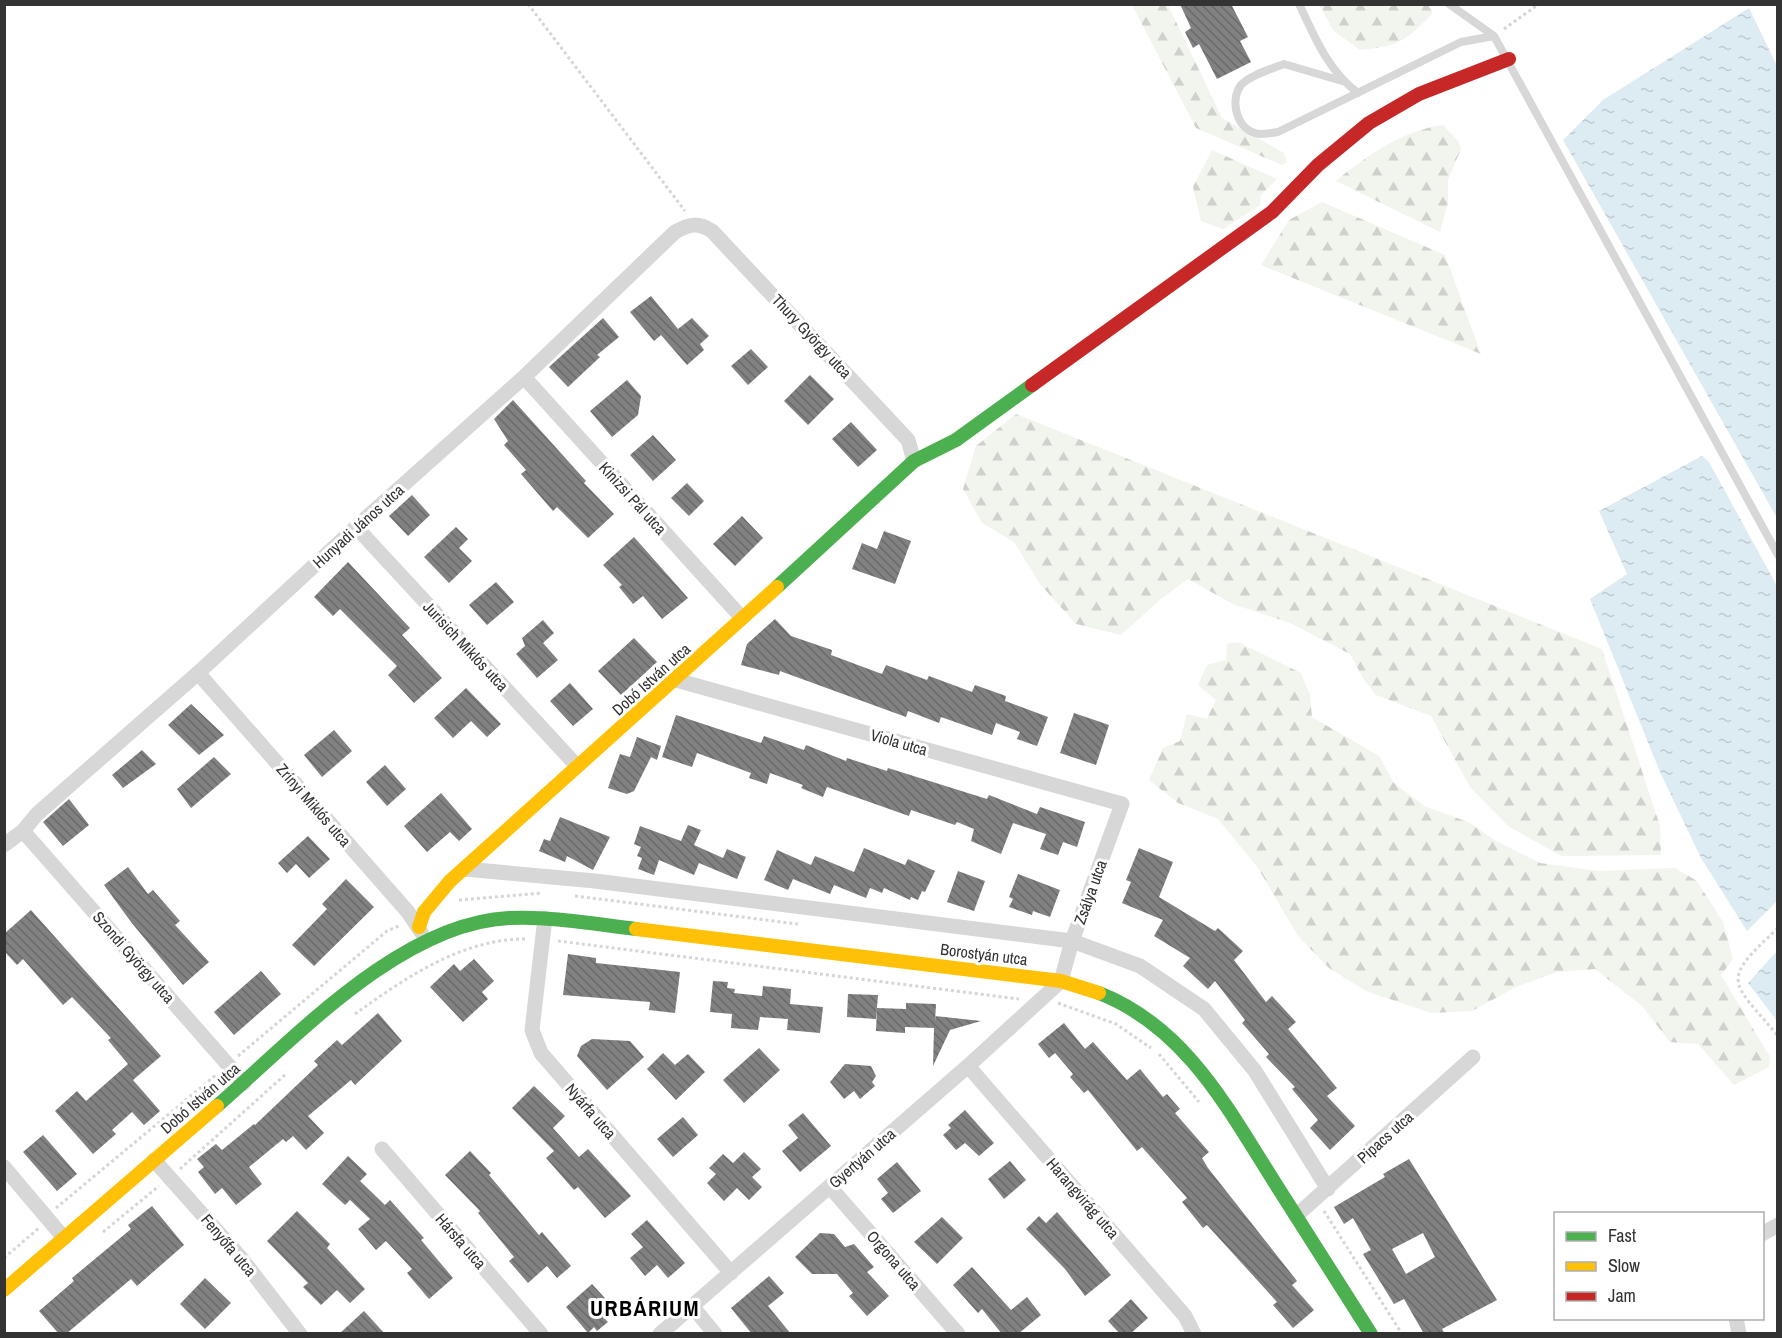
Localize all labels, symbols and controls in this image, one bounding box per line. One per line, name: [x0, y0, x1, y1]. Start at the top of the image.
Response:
street label: Thury György utca: [767, 289, 857, 383]
street label: Kinizsi Pál utca: [594, 457, 672, 540]
street label: Hunyadi János utca: [308, 479, 409, 573]
street label: Jurisich Miklós utca: [418, 596, 514, 696]
street label: Dobó István utca: [607, 637, 695, 720]
street label: Viola utca: [868, 723, 931, 761]
street label: Zrínyi Miklós utca: [272, 759, 357, 852]
street label: Zsálya utca: [1068, 856, 1112, 927]
street label: Szondi György utca: [88, 906, 181, 1008]
street label: Borostyán utca: [939, 938, 1029, 970]
street label: Dobó István utca: [156, 1057, 245, 1139]
street label: Nyárfa utca: [561, 1078, 622, 1144]
street label: Pipacs utca: [1352, 1105, 1418, 1168]
street label: Gyertyán utca: [824, 1122, 901, 1193]
street label: Harangvirág utca: [1042, 1153, 1125, 1244]
street label: Hársfa utca: [431, 1208, 492, 1274]
street label: Fenyőfa utca: [196, 1209, 262, 1281]
legend: [1554, 1212, 1764, 1320]
text: Fast: [1608, 1223, 1636, 1248]
street label: Orgona utca: [862, 1226, 926, 1295]
text: Slow: [1608, 1253, 1640, 1278]
text: Jam: [1608, 1283, 1636, 1308]
district label: URBÁRIUM: [590, 1293, 700, 1323]

